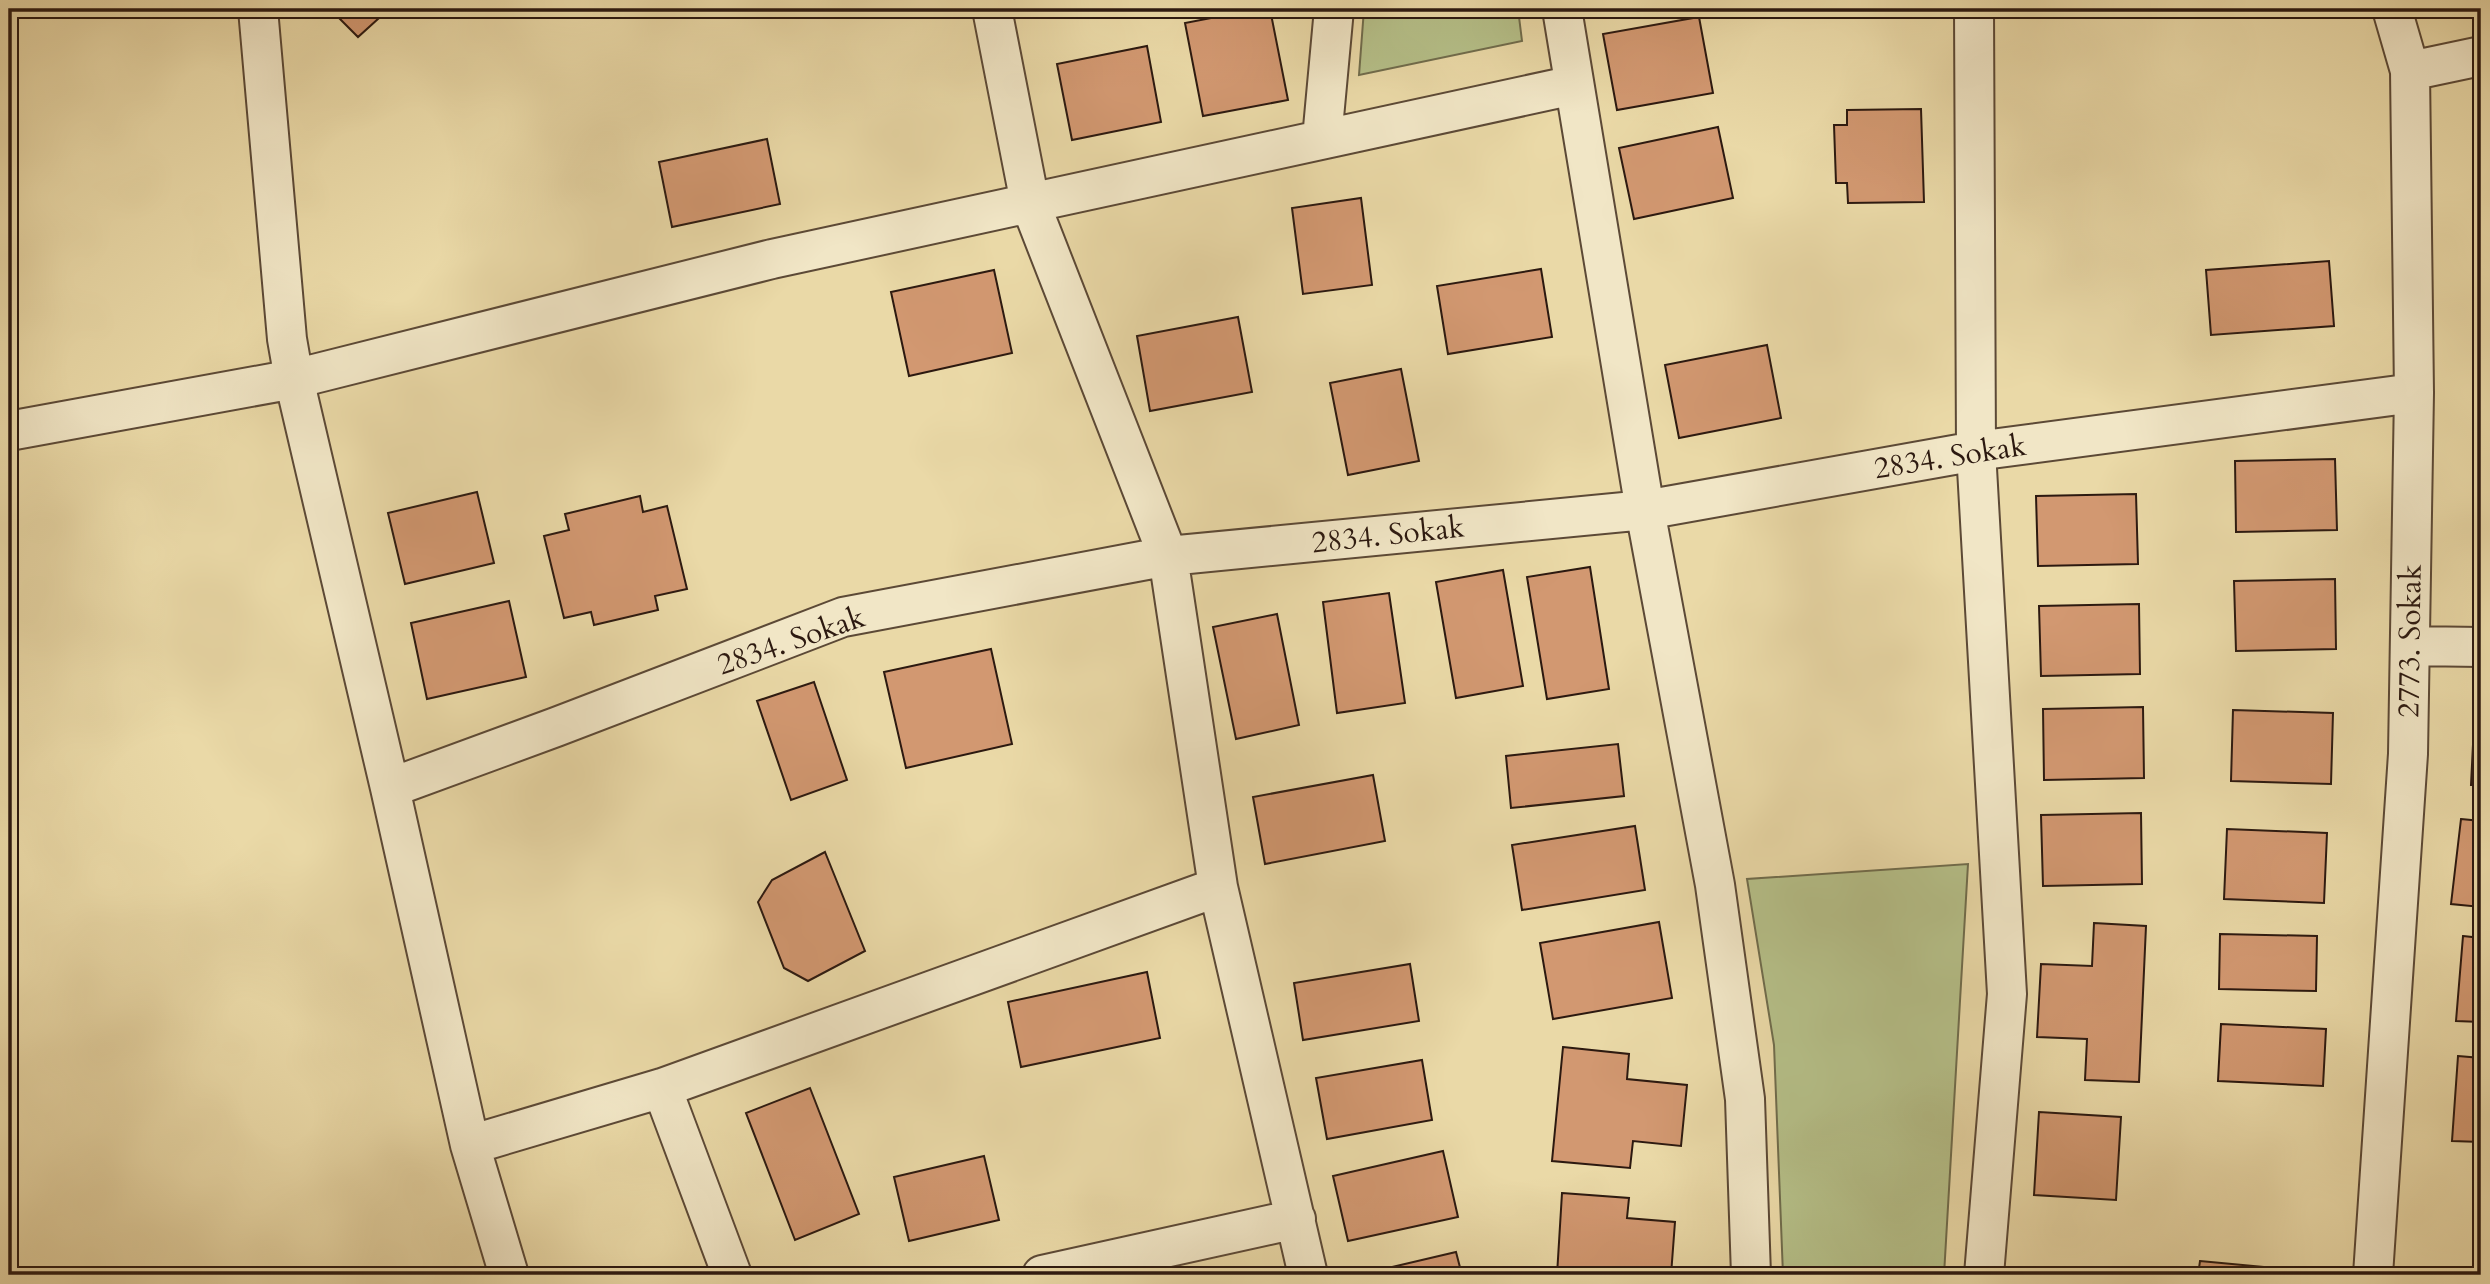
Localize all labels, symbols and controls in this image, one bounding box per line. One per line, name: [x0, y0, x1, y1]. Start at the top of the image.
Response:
street label: 2834. Sokak: [1871, 425, 2029, 489]
street label: 2834. Sokak: [1310, 507, 1466, 563]
street label: 2773. Sokak: [2388, 564, 2432, 718]
street label: 2834. Sokak: [712, 597, 870, 685]

